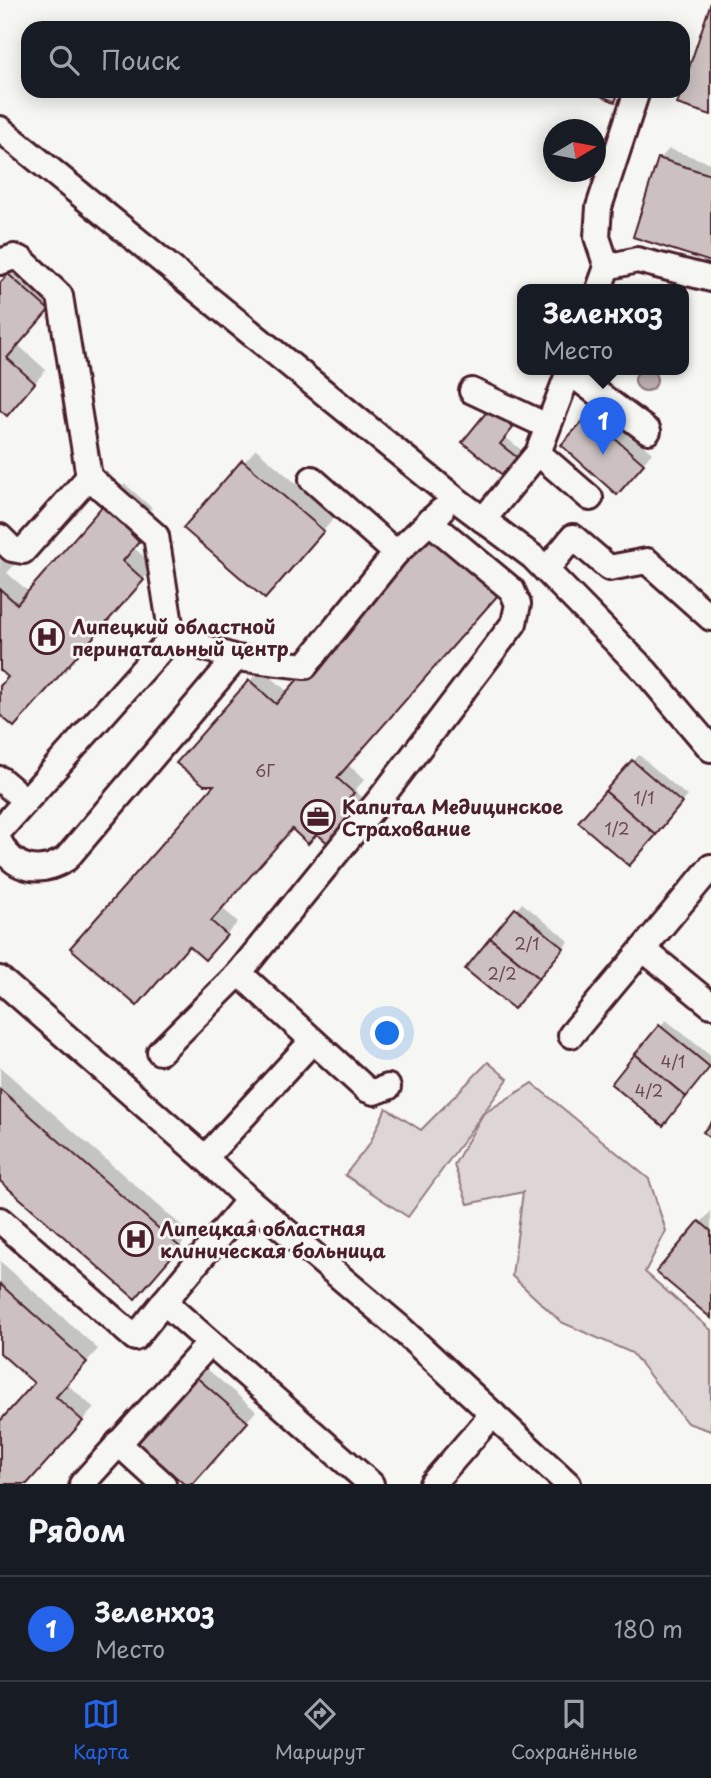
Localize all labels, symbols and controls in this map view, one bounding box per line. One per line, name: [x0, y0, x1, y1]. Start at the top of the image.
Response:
search box: [21, 21, 690, 98]
text: Поиск: [101, 40, 180, 79]
icon: search: [45, 41, 83, 79]
north arrow: [543, 119, 606, 182]
popup: [517, 284, 689, 375]
text: Зеленхоз: [543, 293, 663, 332]
text: Место: [543, 332, 613, 367]
pin: 1: [580, 397, 626, 455]
place label: Липецкий областной перинатальный центр: [72, 612, 289, 662]
hospital icon: Липецкий областной перинатальный центр: [28, 618, 66, 656]
house number: 6Г: [255, 758, 275, 782]
house number: 1/1: [634, 785, 654, 809]
place label: Капитал Медицинское Страхование: [342, 792, 563, 842]
office icon: Капитал Медицинское Страхование: [299, 798, 337, 836]
house number: 1/2: [605, 816, 629, 840]
house number: 2/1: [514, 931, 540, 955]
house number: 2/2: [487, 961, 517, 985]
your location: [370, 1016, 404, 1050]
house number: 4/1: [661, 1049, 685, 1073]
house number: 4/2: [635, 1078, 663, 1102]
place label: Липецкая областная клиническая больница: [160, 1214, 386, 1264]
hospital icon: Липецкая областная клиническая больница: [117, 1220, 155, 1258]
text: Рядом: [28, 1507, 126, 1552]
text: Зеленхоз: [95, 1592, 215, 1631]
text: 1: [46, 1611, 57, 1646]
text: 180 m: [614, 1611, 683, 1646]
text: Место: [95, 1631, 165, 1666]
tab: Карта: [73, 1695, 129, 1765]
tab: Маршрут: [275, 1695, 365, 1765]
tab: Сохранённые: [511, 1695, 638, 1765]

